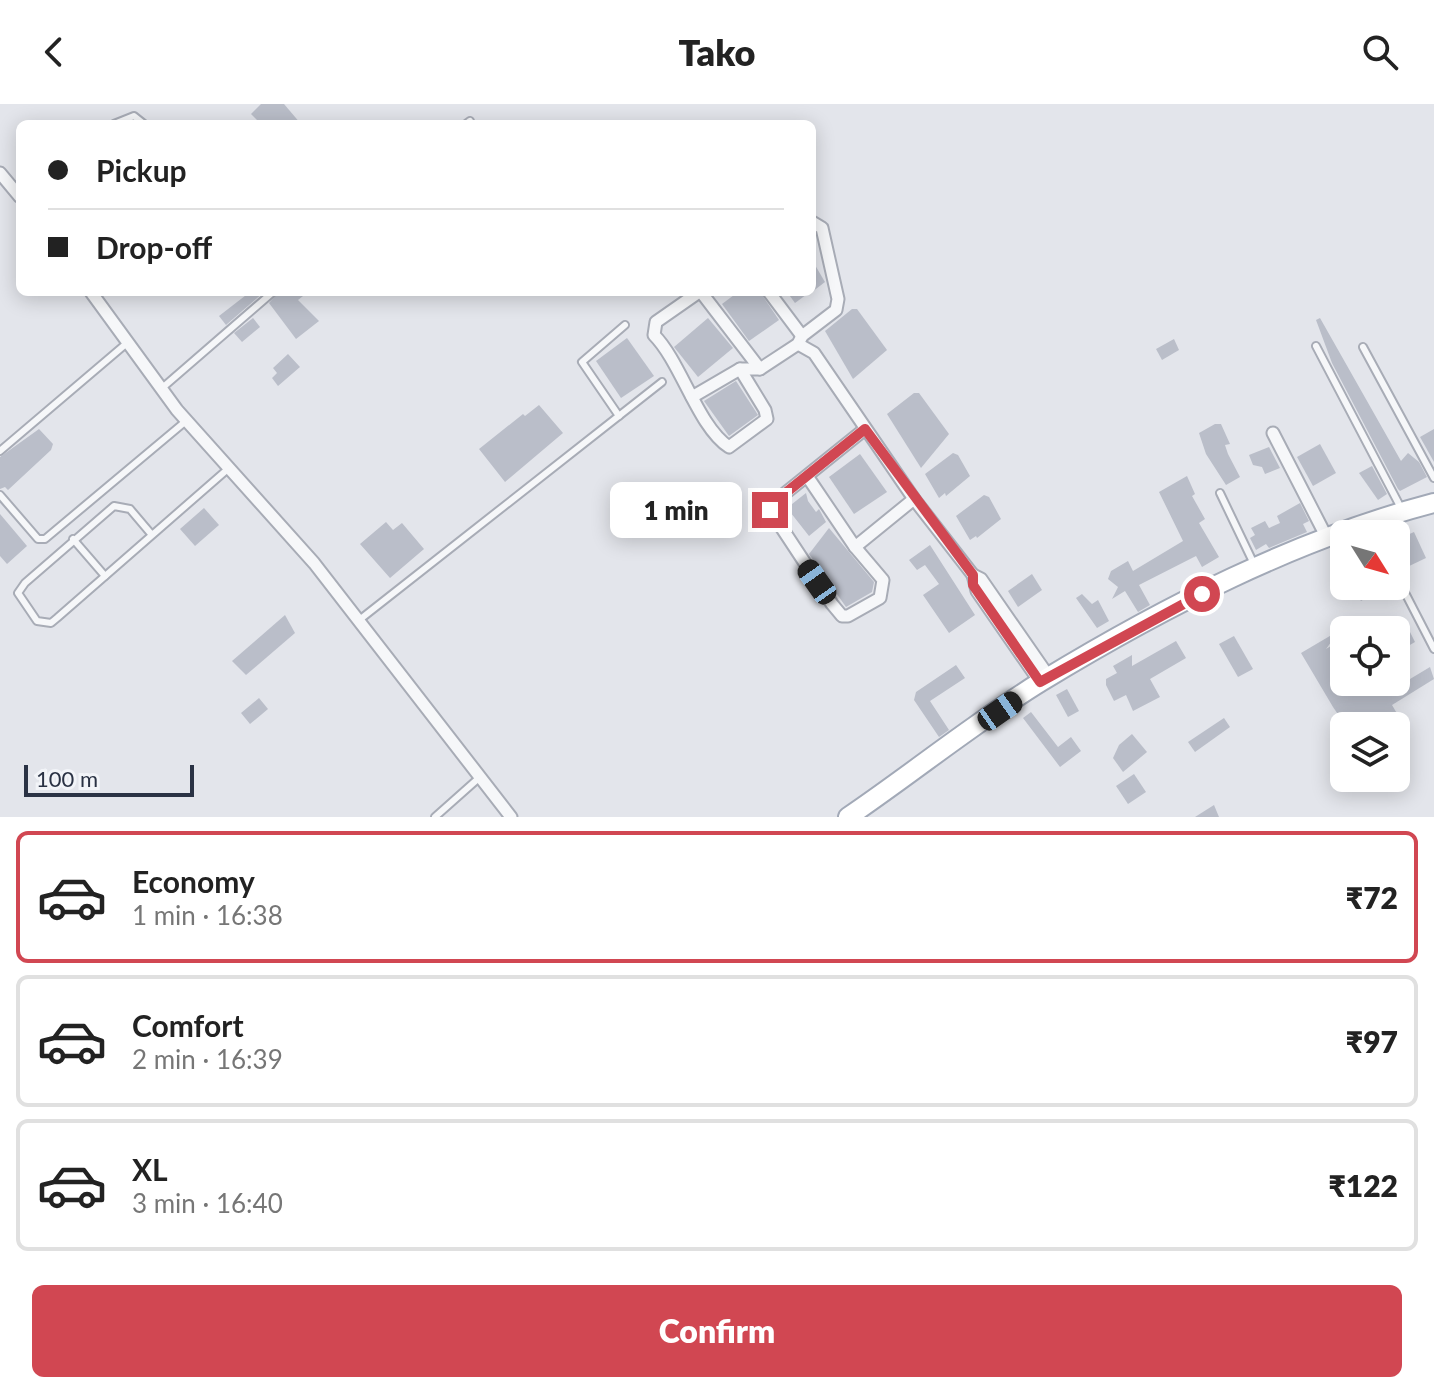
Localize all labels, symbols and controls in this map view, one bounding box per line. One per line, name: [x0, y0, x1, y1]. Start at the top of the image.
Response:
icon: back: [32, 30, 76, 74]
text: Tako: [679, 30, 755, 74]
icon: search: [1358, 30, 1402, 74]
text: Pickup: [96, 152, 187, 188]
text: Drop-off: [96, 229, 212, 265]
callout: 1 min: [610, 482, 742, 538]
route end: [752, 492, 788, 528]
text: 1 min: [644, 494, 708, 526]
north arrow: [1330, 520, 1410, 600]
map controls: [1330, 520, 1410, 792]
car: [793, 555, 841, 609]
route start: [1184, 576, 1220, 612]
button: locate: [1330, 616, 1410, 696]
car: [973, 687, 1027, 735]
button: layers: [1330, 712, 1410, 792]
scale bar: [24, 761, 194, 797]
text: 100 m: [36, 765, 98, 792]
icon: car: [36, 861, 108, 933]
text: Economy: [132, 863, 255, 899]
text: ₹72: [1346, 879, 1398, 915]
text: 1 min · 16:38: [132, 899, 283, 931]
icon: car: [36, 1005, 108, 1077]
text: Comfort: [132, 1007, 244, 1043]
text: ₹97: [1346, 1023, 1398, 1059]
text: 2 min · 16:39: [132, 1043, 283, 1075]
icon: car: [36, 1149, 108, 1221]
text: XL: [132, 1151, 168, 1187]
text: ₹122: [1328, 1167, 1398, 1203]
text: 3 min · 16:40: [132, 1187, 283, 1219]
button: Confirm: [32, 1285, 1402, 1377]

